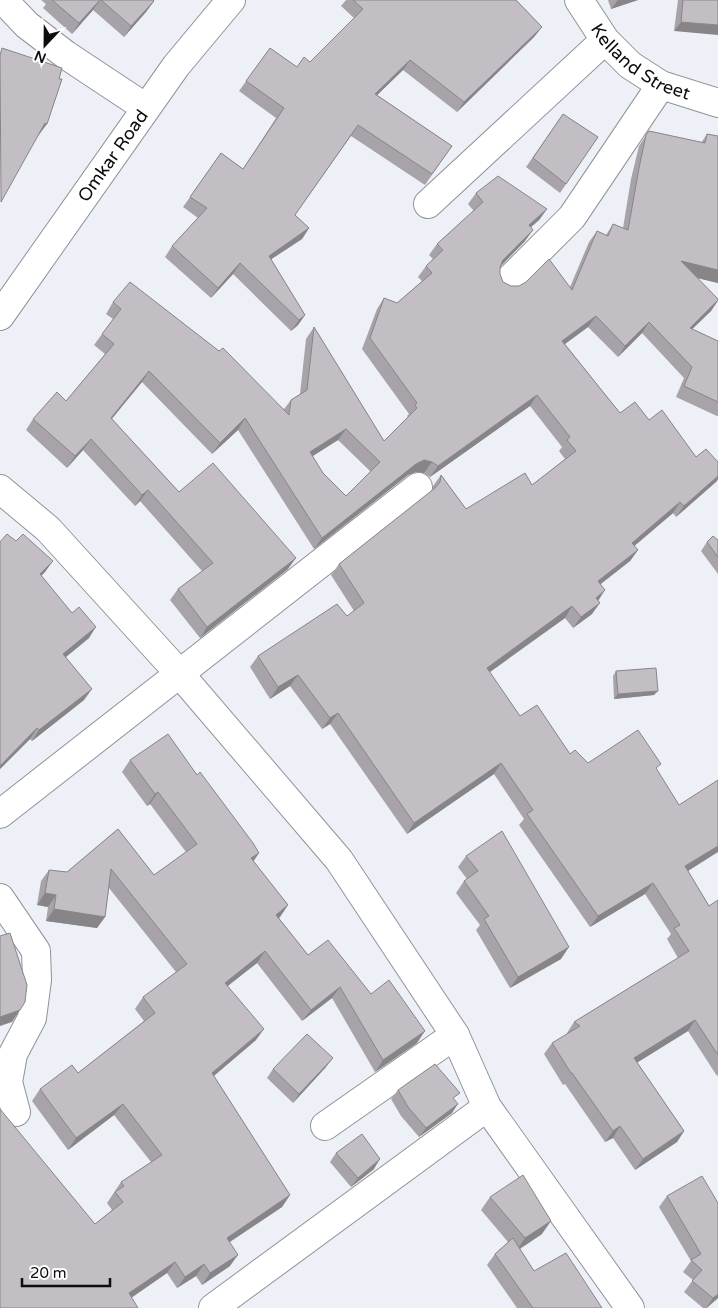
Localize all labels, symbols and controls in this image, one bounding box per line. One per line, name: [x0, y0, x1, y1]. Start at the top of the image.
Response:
street label: Kelland Street: [586, 19, 693, 105]
north arrow: [20, 20, 70, 70]
text: N: [32, 47, 49, 67]
street label: Omkar Road: [73, 105, 153, 206]
scale bar: [22, 1256, 110, 1288]
text: 20 m: [30, 1264, 67, 1282]

